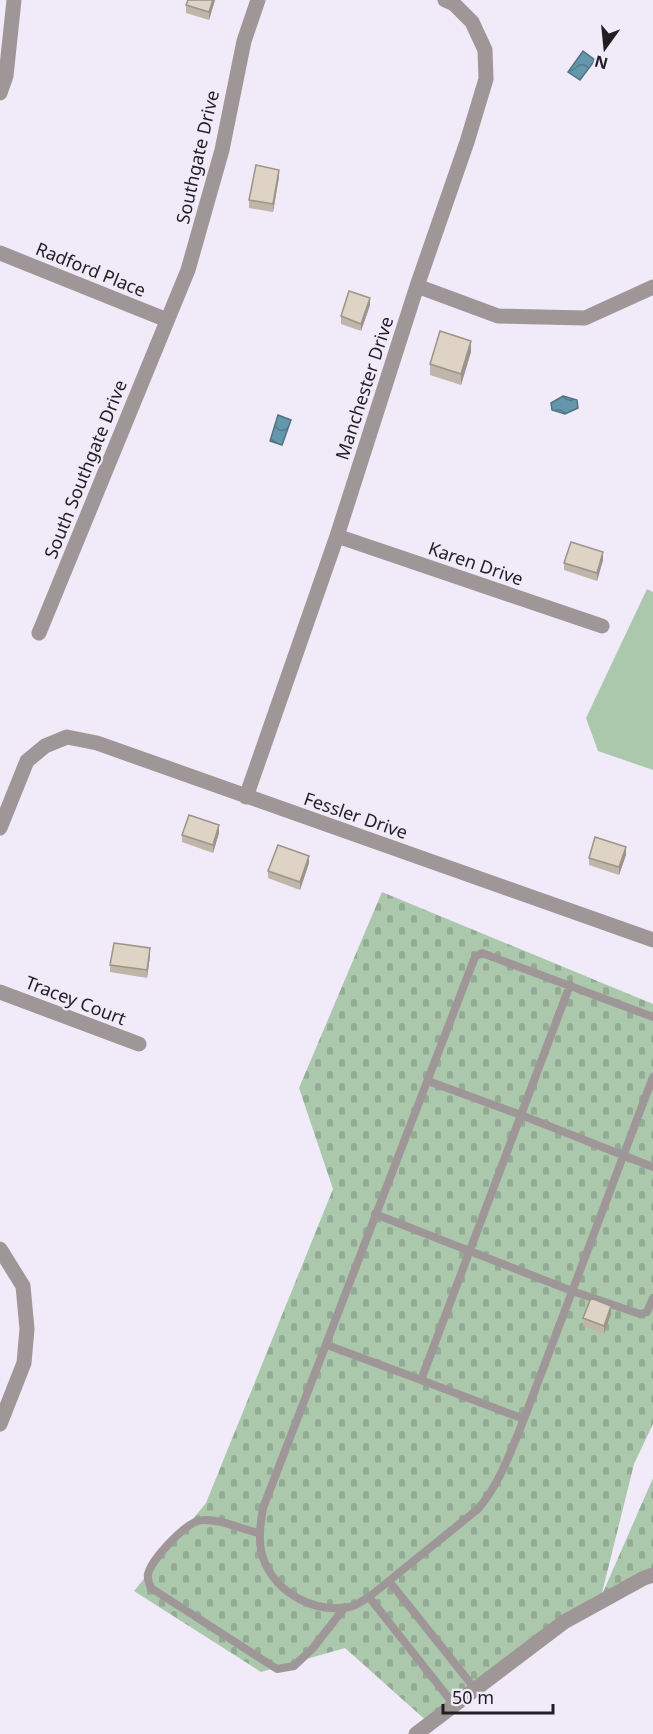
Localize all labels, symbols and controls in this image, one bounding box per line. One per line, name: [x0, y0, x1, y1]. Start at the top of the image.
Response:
north arrow: [575, 18, 635, 78]
text: N: [592, 50, 610, 75]
street label: Southgate Drive: [170, 88, 224, 226]
street label: Radford Place: [32, 236, 150, 302]
street label: Manchester Drive: [330, 313, 398, 463]
street label: South Southgate Drive: [38, 376, 132, 562]
street label: Karen Drive: [425, 536, 527, 590]
street label: Fessler Drive: [301, 786, 411, 844]
street label: Tracey Court: [22, 970, 130, 1030]
scale bar: [443, 1677, 552, 1715]
text: 50 m: [452, 1685, 494, 1709]

